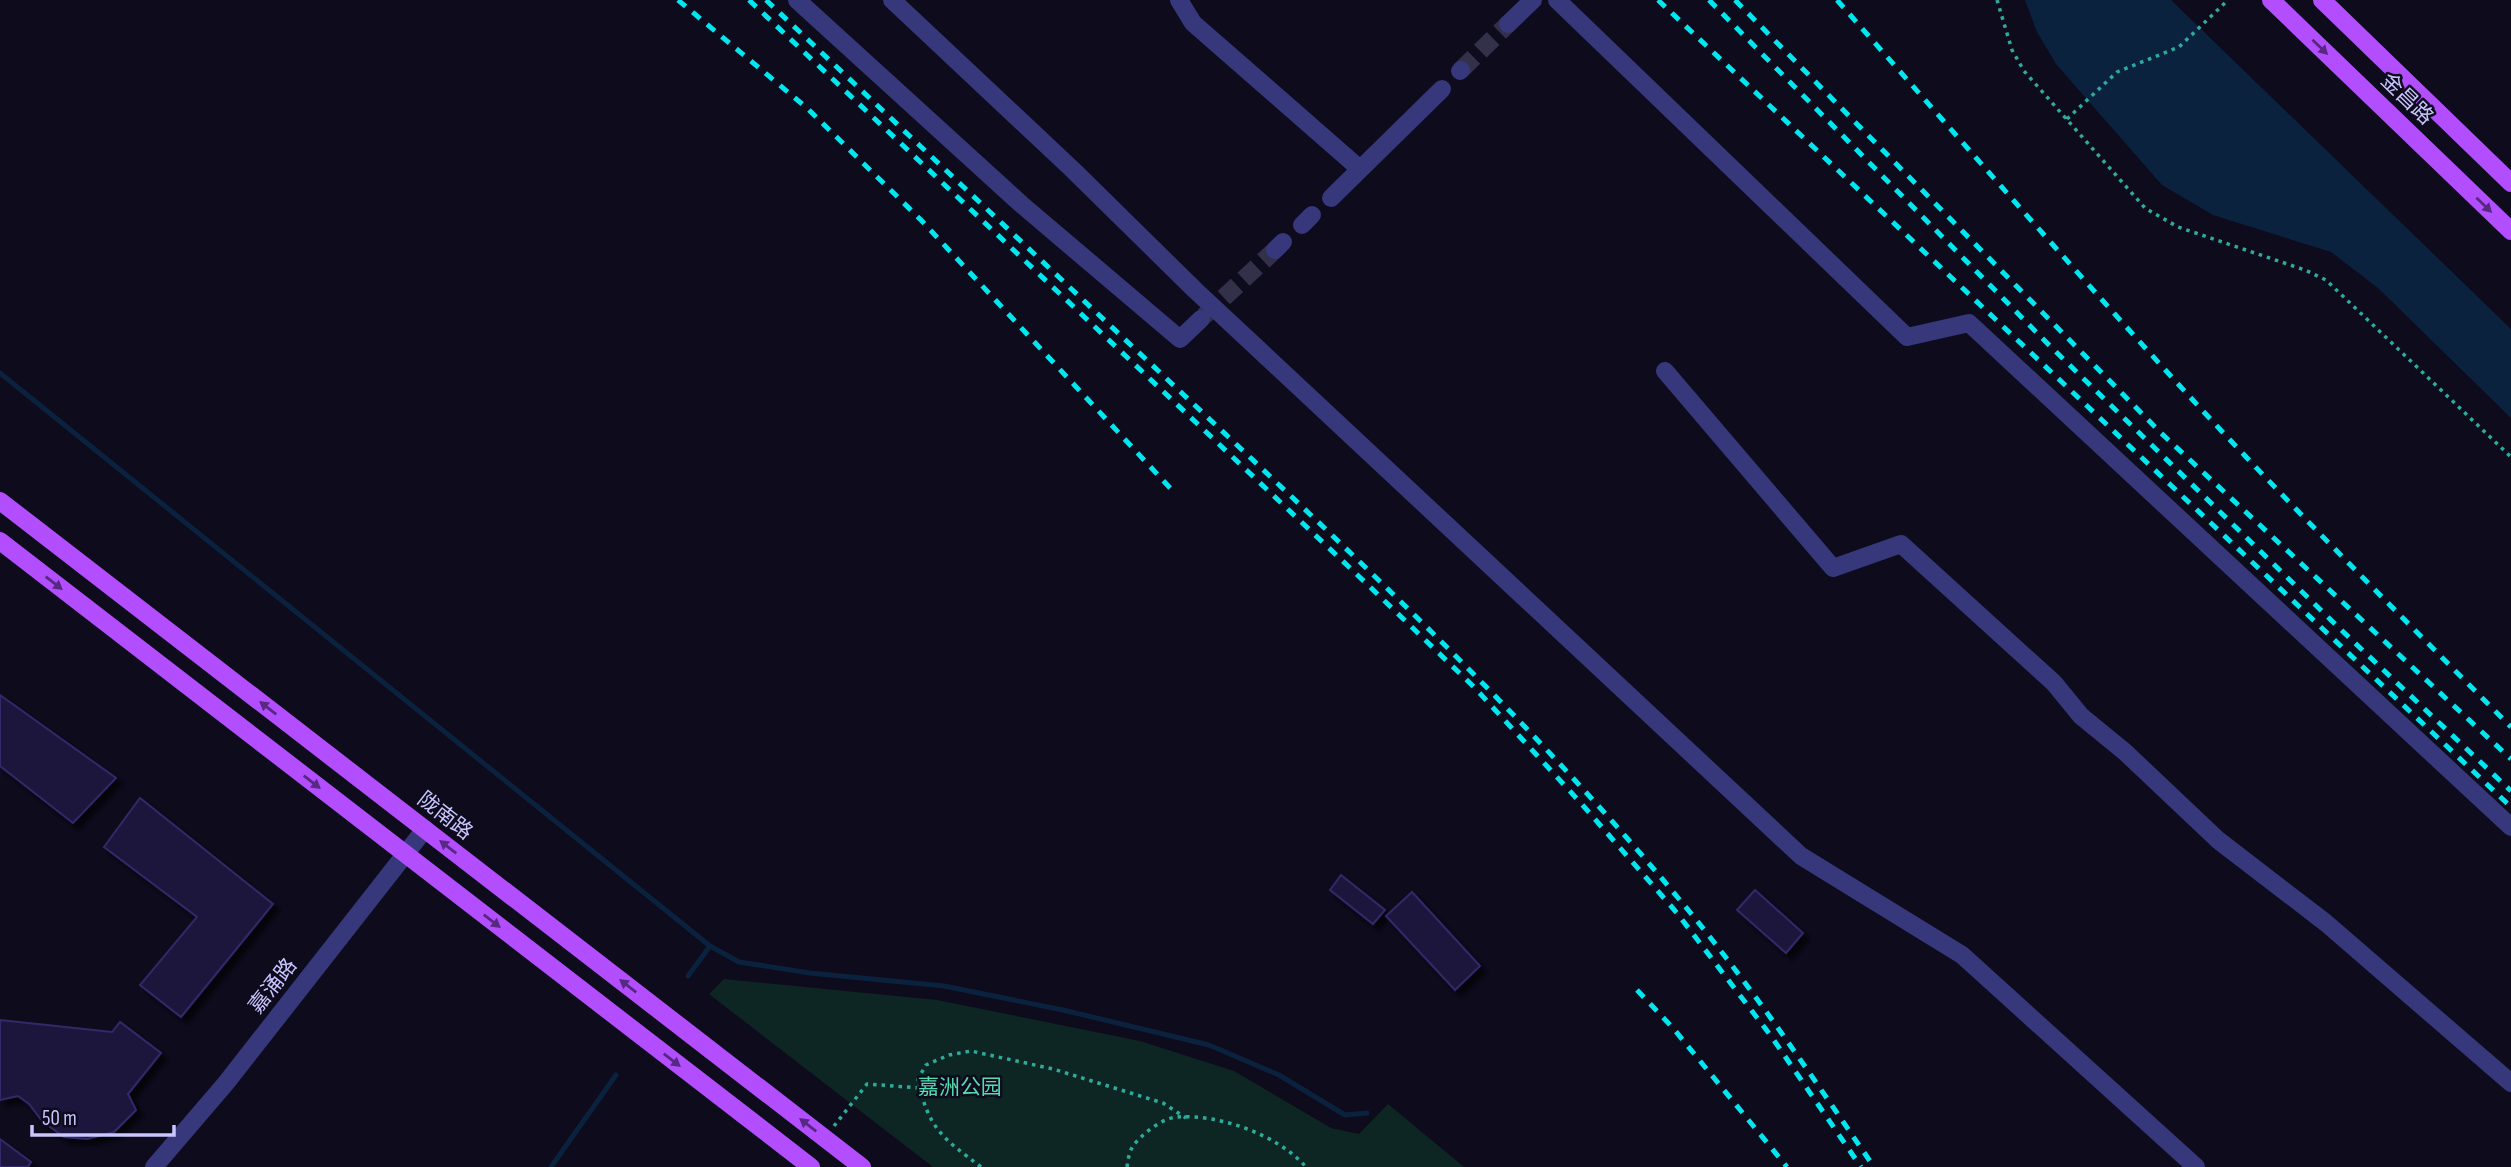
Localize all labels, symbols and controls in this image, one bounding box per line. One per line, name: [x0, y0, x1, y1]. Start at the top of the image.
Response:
one-way arrow: [2311, 39, 2328, 55]
street label: 金昌路: [2376, 68, 2438, 130]
one-way arrow: [2475, 197, 2492, 213]
one-way arrow: [45, 575, 63, 589]
one-way arrow: [258, 701, 277, 715]
one-way arrow: [302, 774, 320, 789]
street label: 陇南路: [412, 787, 478, 845]
one-way arrow: [439, 840, 457, 855]
one-way arrow: [482, 913, 500, 928]
street label: 嘉涌路: [244, 953, 302, 1019]
one-way arrow: [619, 979, 637, 994]
one-way arrow: [662, 1052, 680, 1067]
park label: 嘉洲公园: [918, 1075, 1002, 1100]
scale bar: [32, 1094, 173, 1138]
text: 50 m: [42, 1106, 77, 1131]
one-way arrow: [799, 1118, 817, 1133]

